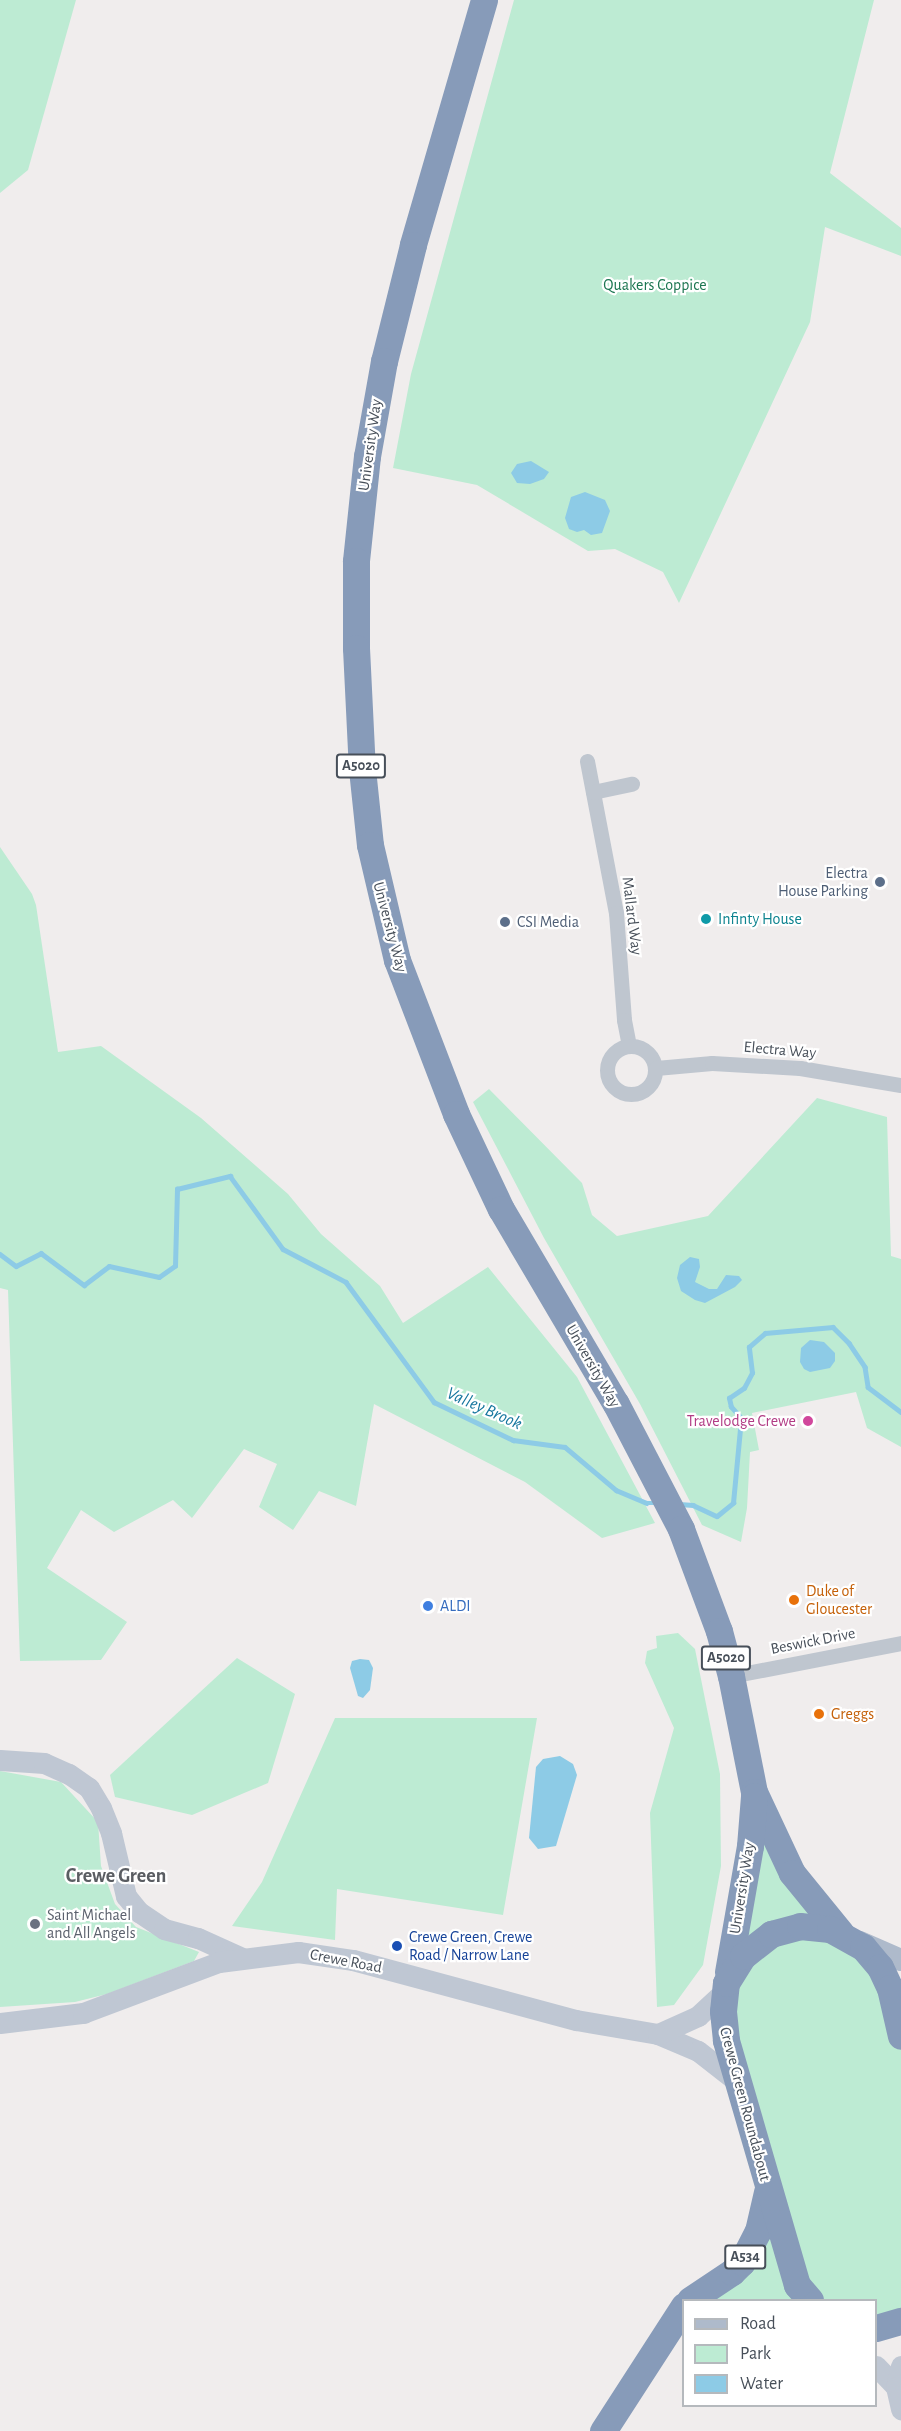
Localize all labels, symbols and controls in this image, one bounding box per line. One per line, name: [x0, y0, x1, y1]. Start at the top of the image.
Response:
park label: Quakers Coppice: [603, 275, 707, 295]
street label: University Way: [354, 398, 386, 492]
road number: A5020: [336, 754, 386, 778]
place label: Electra House Parking: [778, 863, 868, 901]
marker: Electra House Parking: [873, 875, 887, 889]
street label: Mallard Way: [618, 876, 646, 956]
street label: University Way: [369, 880, 411, 974]
place label: Infinty House: [718, 909, 802, 929]
place label: CSI Media: [517, 912, 579, 932]
marker: Infinty House: [699, 912, 713, 926]
marker: CSI Media: [498, 915, 512, 929]
street label: Electra Way: [743, 1037, 817, 1063]
street label: University Way: [562, 1321, 624, 1411]
water label: Valley Brook: [443, 1383, 525, 1435]
place label: Travelodge Crewe: [687, 1411, 796, 1431]
marker: Travelodge Crewe: [801, 1414, 815, 1428]
place label: Duke of Gloucester: [806, 1581, 872, 1619]
marker: Duke of Gloucester: [787, 1593, 801, 1607]
place label: ALDI: [440, 1596, 471, 1616]
marker: ALDI: [421, 1599, 435, 1613]
street label: Beswick Drive: [769, 1623, 857, 1659]
road number: A5020: [700, 1646, 752, 1670]
place label: Greggs: [831, 1704, 874, 1724]
marker: Greggs: [812, 1707, 826, 1721]
street label: University Way: [725, 1841, 759, 1935]
district label: Crewe Green: [66, 1864, 166, 1888]
place label: Saint Michael and All Angels: [47, 1905, 136, 1943]
marker: Saint Michael and All Angels: [28, 1917, 42, 1931]
place label: Crewe Green, Crewe Road / Narrow Lane: [409, 1927, 532, 1965]
marker: Crewe Green, Crewe Road / Narrow Lane: [390, 1939, 404, 1953]
street label: Crewe Road: [308, 1945, 384, 1977]
street label: Crewe Green Roundabout: [715, 2025, 775, 2183]
road number: A534: [724, 2245, 766, 2269]
legend: [682, 2299, 877, 2407]
text: Road: [740, 2315, 776, 2333]
text: Park: [740, 2345, 771, 2363]
text: Water: [740, 2375, 783, 2393]

